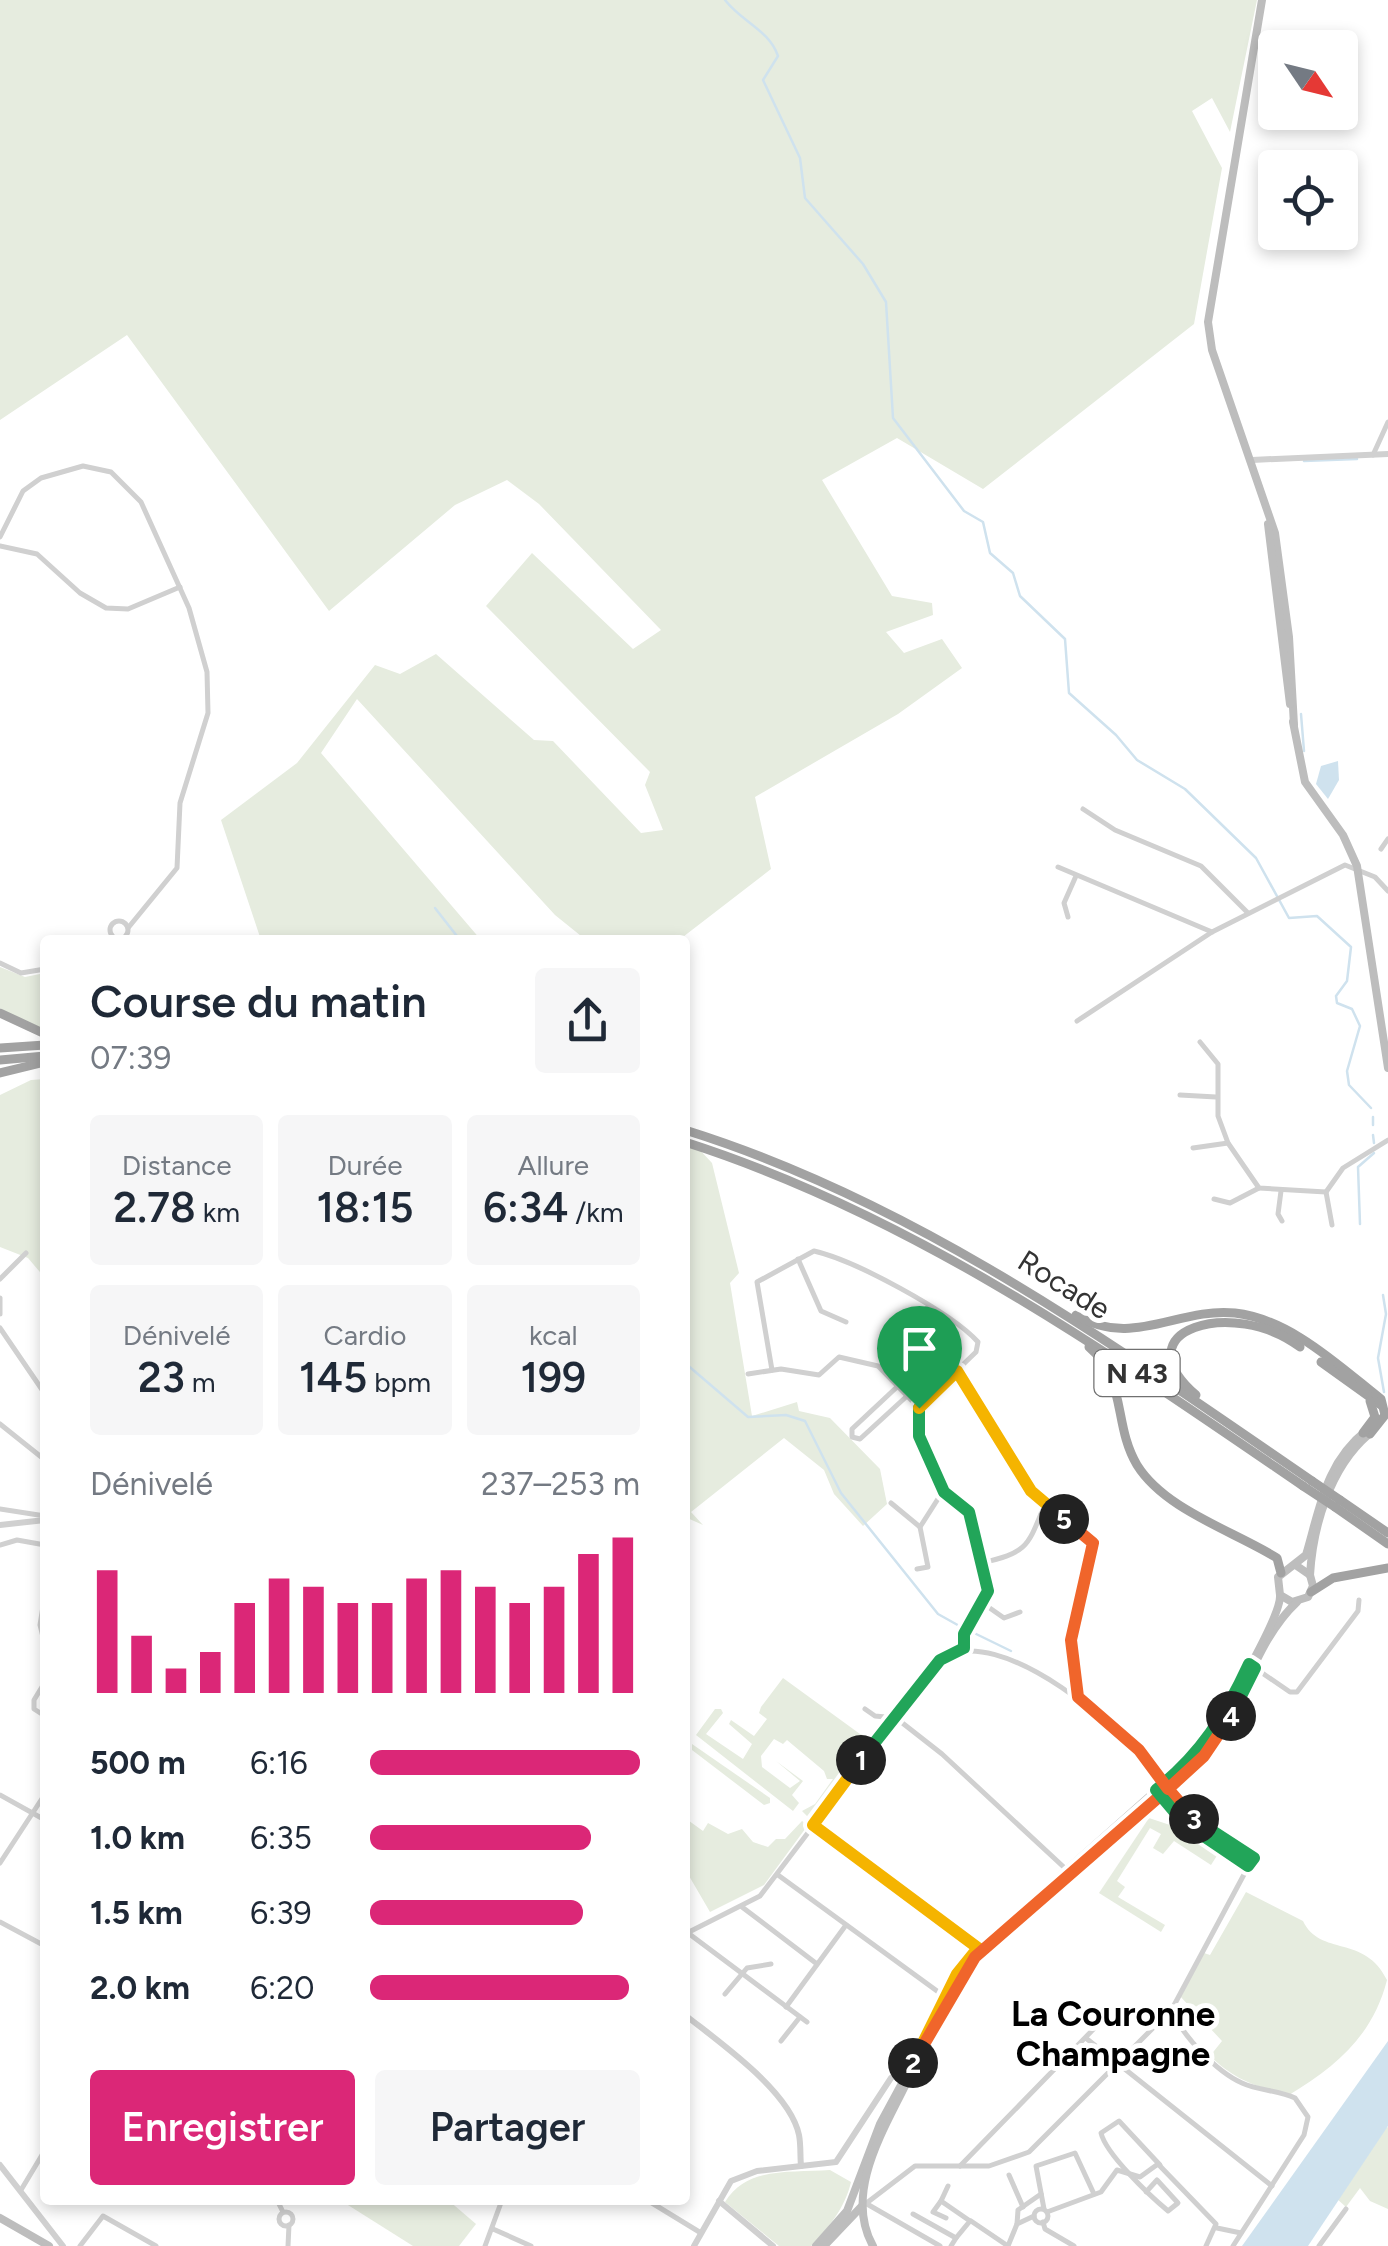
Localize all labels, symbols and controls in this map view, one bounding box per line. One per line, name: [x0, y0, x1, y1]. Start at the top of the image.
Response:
north arrow: [1258, 30, 1358, 130]
map controls: [1258, 30, 1358, 250]
button: locate: [1258, 150, 1358, 250]
button: share: [535, 968, 640, 1073]
text: Course du matin: [90, 974, 427, 1028]
text: 07:39: [90, 1039, 171, 1077]
text: Distance: [122, 1148, 232, 1182]
text: Durée: [328, 1148, 402, 1182]
text: Allure: [517, 1148, 589, 1182]
text: 2.78: [113, 1182, 196, 1233]
text: 18:15: [316, 1182, 414, 1233]
text: 6:34: [483, 1182, 568, 1233]
text: km: [196, 1195, 240, 1229]
text: /km: [568, 1195, 624, 1229]
street label: Rocade: [1011, 1242, 1117, 1327]
pin: [877, 1306, 962, 1409]
text: Dénivelé: [123, 1318, 231, 1352]
text: Cardio: [323, 1318, 407, 1352]
text: kcal: [529, 1318, 578, 1352]
icon: arrive: [892, 1321, 947, 1376]
road number: N 43: [1094, 1350, 1180, 1396]
text: 23: [138, 1352, 185, 1403]
text: 145: [299, 1352, 367, 1403]
text: 199: [520, 1352, 586, 1403]
text: m: [185, 1365, 216, 1399]
text: bpm: [367, 1365, 431, 1399]
text: Dénivelé: [90, 1465, 213, 1503]
text: 237–253 m: [481, 1465, 640, 1503]
pin: 5: [1039, 1494, 1089, 1544]
text: 5: [1056, 1502, 1072, 1536]
pin: 4: [1206, 1691, 1256, 1741]
text: 4: [1222, 1699, 1240, 1733]
pin: 1: [836, 1735, 886, 1785]
text: 1: [855, 1743, 867, 1777]
text: 500 m: [90, 1744, 186, 1782]
text: 6:16: [250, 1744, 308, 1782]
pin: 3: [1169, 1794, 1219, 1844]
text: 3: [1186, 1802, 1202, 1836]
text: 1.0 km: [90, 1819, 185, 1857]
text: 6:35: [250, 1819, 312, 1857]
text: 1.5 km: [90, 1894, 183, 1932]
text: 6:39: [250, 1894, 312, 1932]
text: 2.0 km: [90, 1969, 190, 2007]
text: 6:20: [250, 1969, 315, 2007]
district label: La Couronne Champagne: [1011, 1993, 1215, 2075]
pin: 2: [888, 2038, 938, 2088]
text: 2: [905, 2046, 921, 2080]
button: Enregistrer: [90, 2070, 355, 2185]
button: Partager: [375, 2070, 640, 2185]

